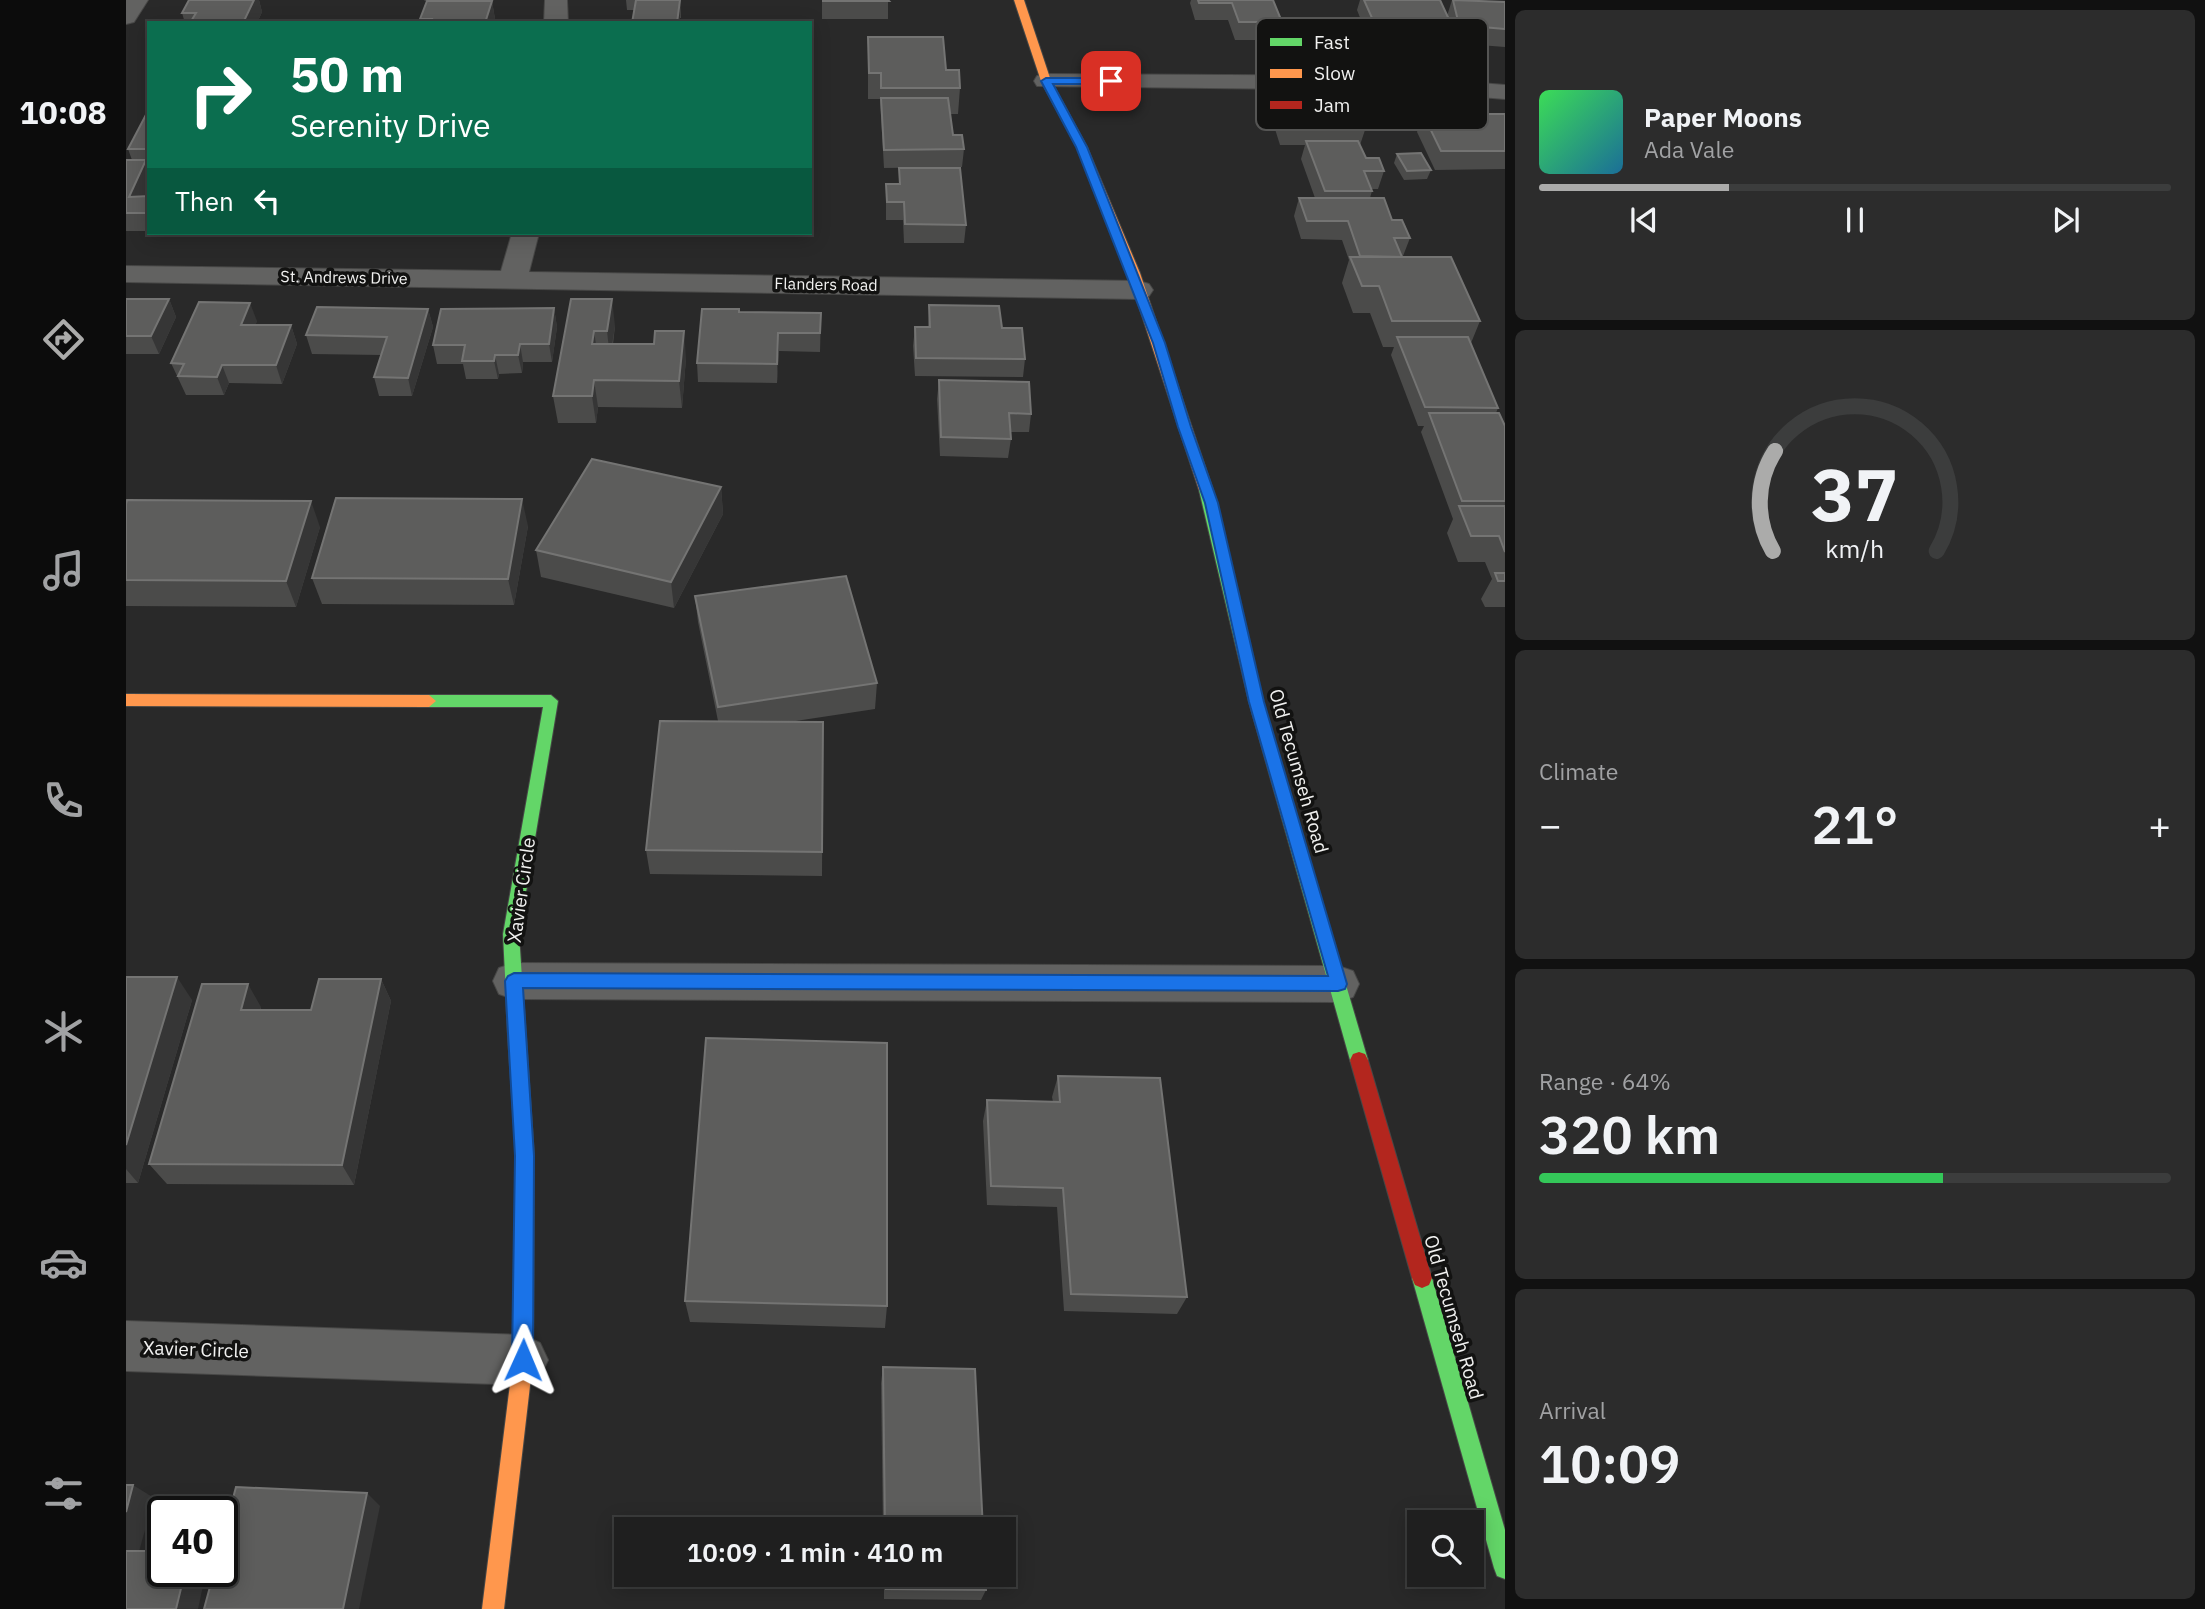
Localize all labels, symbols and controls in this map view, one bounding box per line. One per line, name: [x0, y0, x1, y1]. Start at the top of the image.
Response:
legend: [1256, 18, 1488, 130]
text: Fast: [1314, 30, 1350, 54]
text: 50 m: [290, 42, 404, 105]
icon: right: [175, 49, 266, 140]
pin: [1081, 51, 1141, 111]
text: Slow: [1314, 61, 1355, 85]
icon: arrive: [1092, 62, 1130, 100]
text: 10:08: [19, 91, 107, 133]
text: Jam: [1314, 93, 1350, 117]
text: Paper Moons: [1644, 100, 1802, 134]
text: Serenity Drive: [290, 104, 491, 146]
text: Ada Vale: [1644, 134, 1734, 164]
icon: left: [248, 182, 286, 220]
text: Then: [175, 184, 234, 218]
icon: previous: [1625, 201, 1663, 239]
icon: pause: [1836, 201, 1874, 239]
icon: next: [2047, 201, 2085, 239]
street label: St. Andrews Drive: [280, 266, 408, 288]
street label: Flanders Road: [774, 273, 878, 295]
icon: directions: [39, 315, 88, 364]
text: 37: [1811, 446, 1899, 541]
text: km/h: [1826, 531, 1884, 564]
icon: music: [39, 546, 88, 595]
street label: Old Tecumseh Road: [1264, 686, 1334, 856]
text: Climate: [1539, 756, 1618, 786]
icon: phone: [39, 776, 88, 825]
text: 21°: [1812, 791, 1898, 858]
text: −: [1539, 800, 1562, 849]
text: +: [2148, 800, 2171, 849]
street label: Xavier Circle: [502, 836, 540, 944]
icon: climate: [39, 1007, 88, 1056]
text: Range · 64%: [1539, 1066, 1671, 1096]
text: 320 km: [1539, 1101, 1720, 1168]
street label: Old Tecumseh Road: [1419, 1232, 1489, 1402]
icon: car: [39, 1238, 88, 1287]
position arrow: [486, 1323, 560, 1397]
street label: Xavier Circle: [143, 1335, 249, 1363]
text: Arrival: [1539, 1395, 1606, 1425]
text: 10:09: [1539, 1430, 1680, 1497]
icon: filters: [39, 1469, 88, 1518]
speed limit sign: 40: [147, 1496, 238, 1587]
map controls: [1407, 1510, 1484, 1587]
button: search: [1407, 1510, 1484, 1587]
text: 10:09 · 1 min · 410 m: [687, 1535, 943, 1569]

